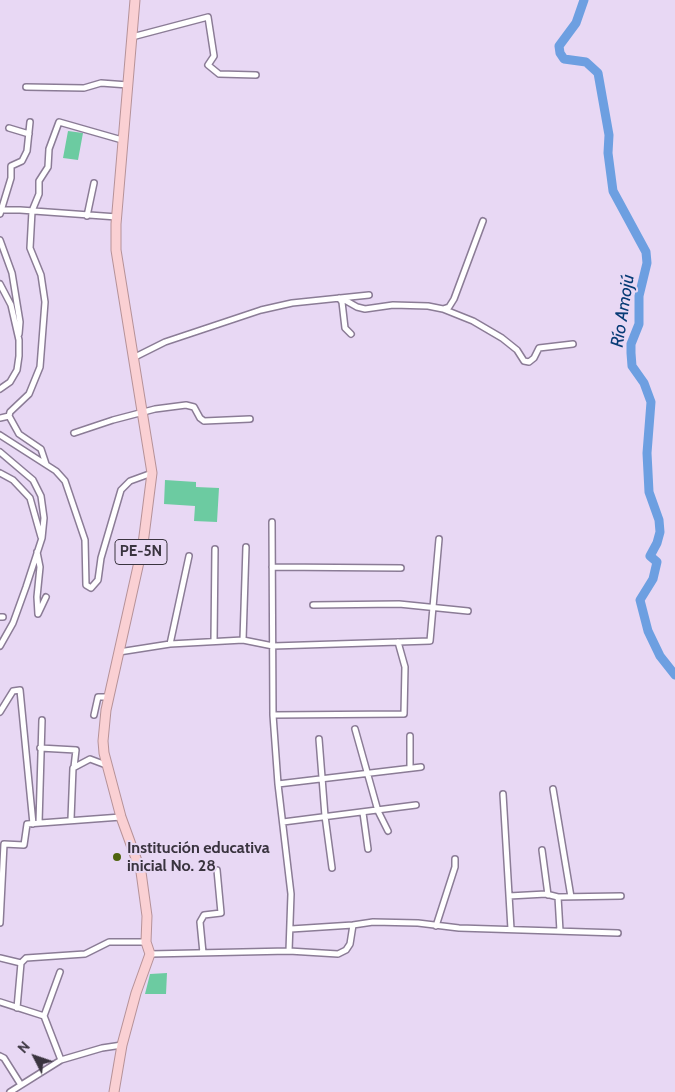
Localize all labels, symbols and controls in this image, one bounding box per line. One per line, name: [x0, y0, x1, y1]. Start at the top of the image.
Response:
water label: Río Amojú: [607, 273, 639, 349]
road number: PE-5N: [115, 540, 167, 564]
place label: Institución educativa inicial No. 28: [127, 838, 270, 876]
marker: Institución educativa inicial No. 28: [111, 851, 123, 863]
north arrow: [10, 1032, 60, 1082]
text: N: [14, 1038, 34, 1057]

